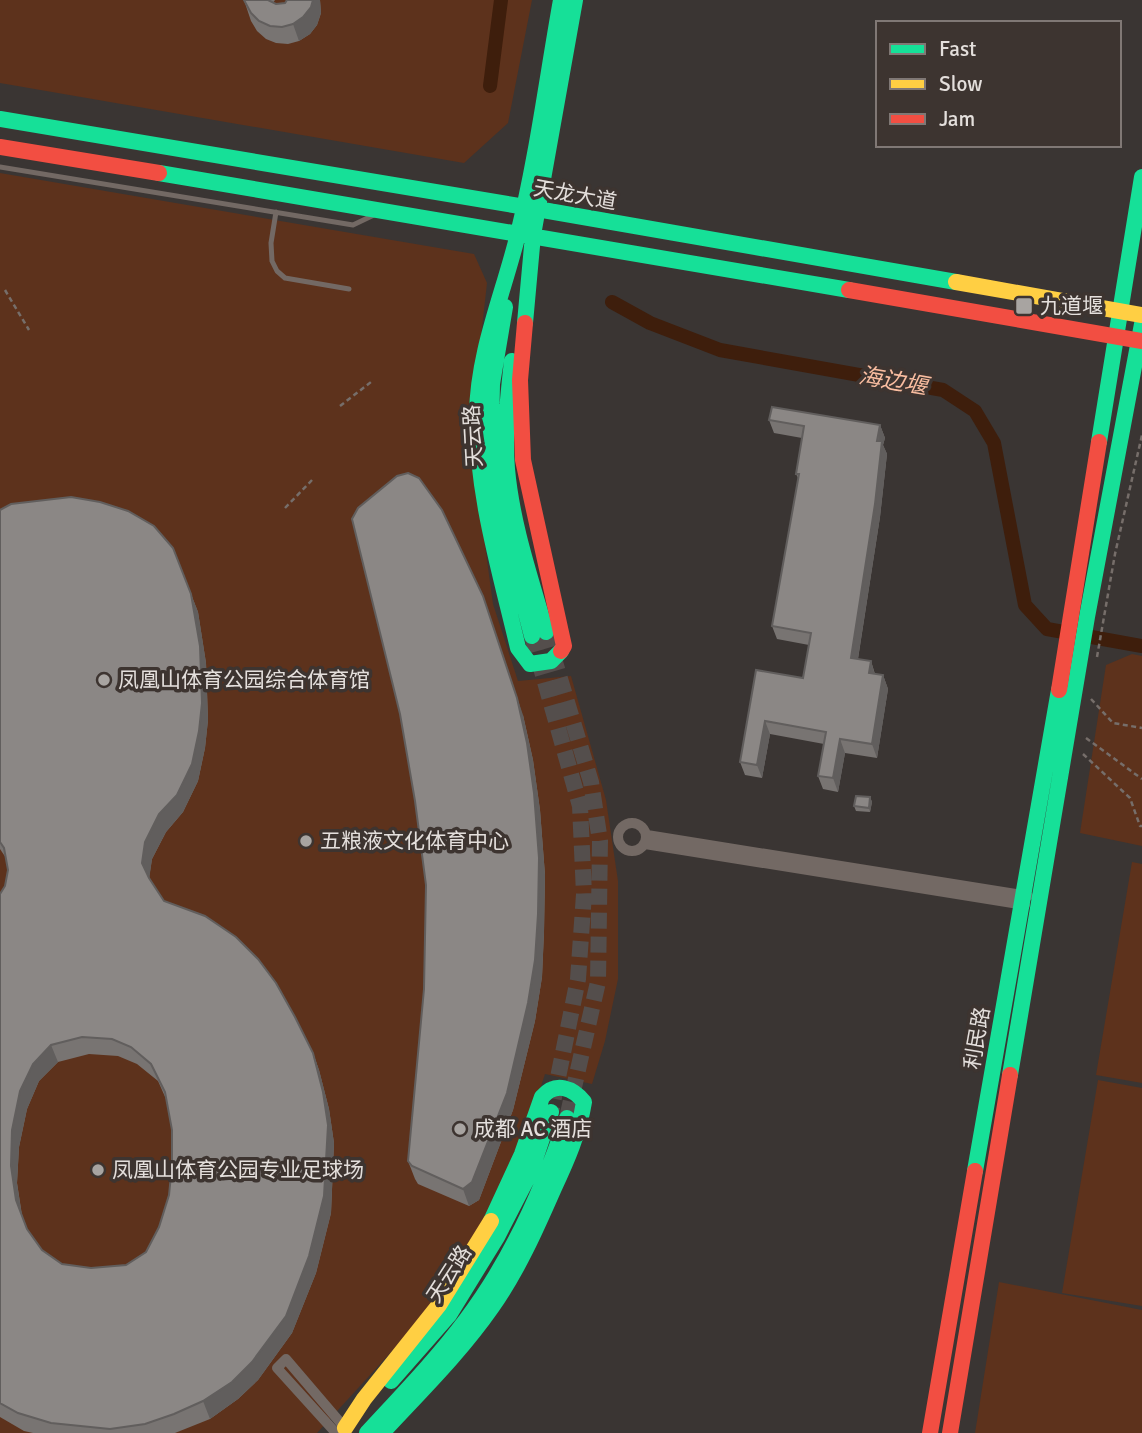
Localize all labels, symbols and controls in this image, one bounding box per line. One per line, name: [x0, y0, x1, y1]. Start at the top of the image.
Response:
legend: [876, 21, 1121, 147]
text: Fast: [939, 36, 976, 62]
text: Slow: [939, 71, 983, 97]
text: Jam: [939, 106, 975, 132]
street label: 天龙大道: [531, 175, 619, 215]
place label: 九道堰: [1040, 293, 1103, 319]
marker: 九道堰: [1014, 296, 1034, 316]
water label: 海边堰: [857, 361, 933, 402]
street label: 天云路: [458, 404, 488, 468]
place label: 凤凰山体育公园综合体育馆: [118, 667, 370, 693]
marker: 凤凰山体育公园综合体育馆: [96, 672, 112, 688]
place label: 五粮液文化体育中心: [320, 828, 509, 854]
marker: 五粮液文化体育中心: [298, 833, 314, 849]
street label: 利民路: [959, 1005, 995, 1071]
place label: 成都 AC 酒店: [474, 1116, 593, 1142]
marker: 成都 AC 酒店: [452, 1121, 468, 1137]
place label: 凤凰山体育公园专业足球场: [112, 1157, 364, 1183]
marker: 凤凰山体育公园专业足球场: [90, 1162, 106, 1178]
street label: 天云路: [421, 1241, 477, 1307]

